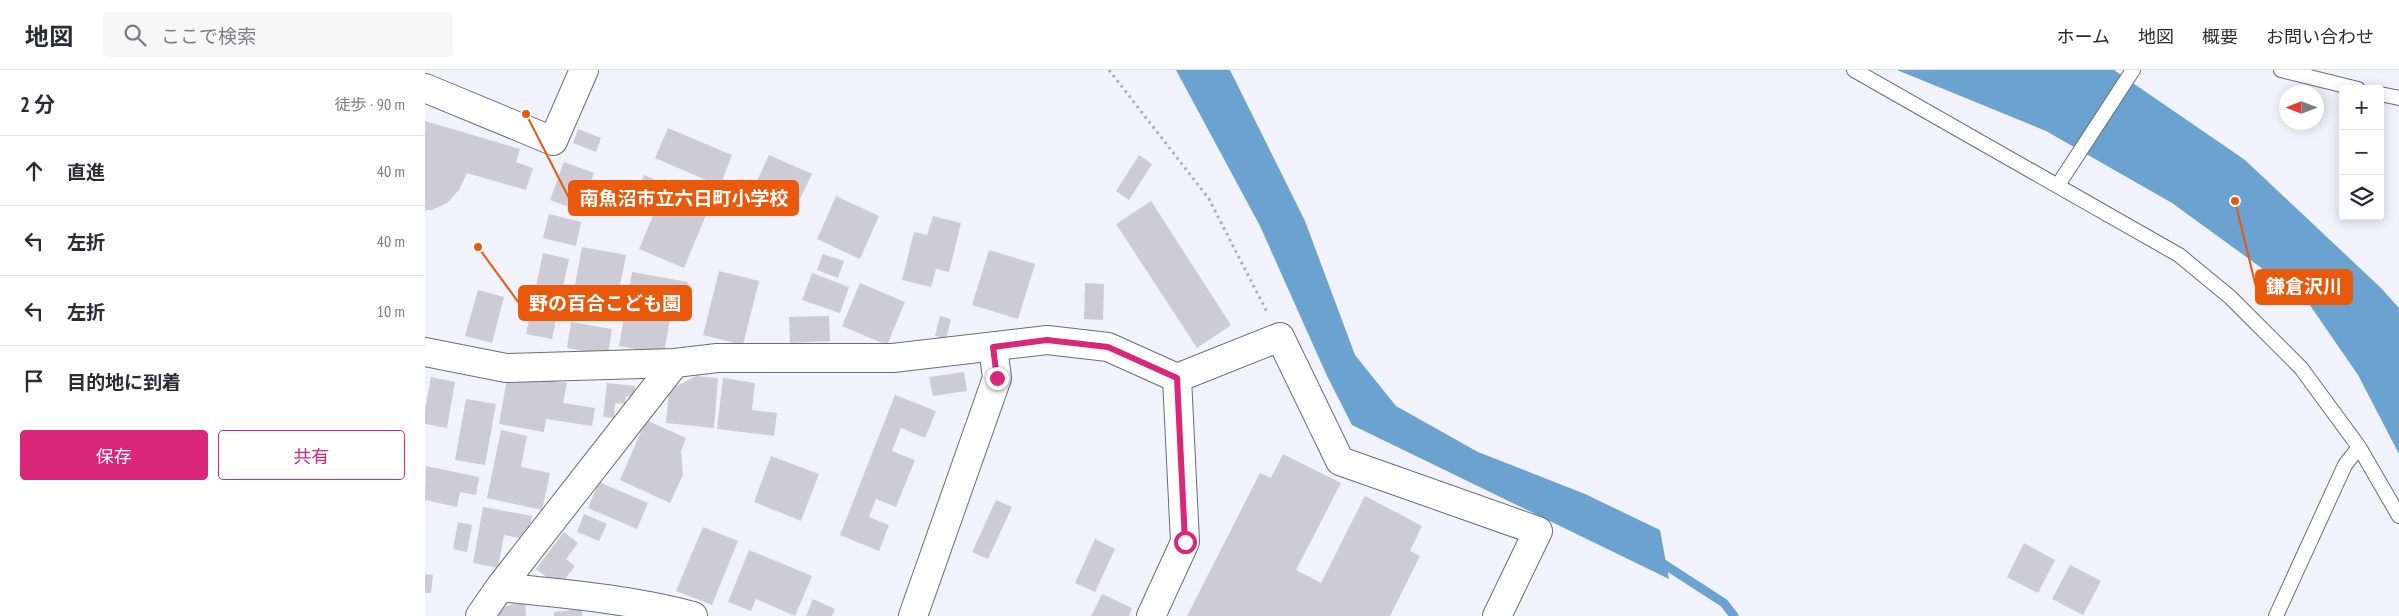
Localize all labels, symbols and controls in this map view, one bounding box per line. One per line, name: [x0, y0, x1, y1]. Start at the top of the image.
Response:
search box: [103, 12, 453, 57]
text: 地図: [25, 21, 73, 52]
icon: search: [121, 21, 149, 49]
text: ここで検索: [161, 24, 256, 48]
text: ホーム: [2057, 25, 2110, 48]
text: 地図: [2138, 25, 2174, 48]
text: 概要: [2202, 25, 2238, 48]
text: お問い合わせ: [2266, 25, 2374, 48]
north arrow: [2279, 85, 2324, 130]
map controls: [2339, 85, 2384, 220]
button: +: [2339, 85, 2384, 130]
text: 2 分: [20, 91, 55, 118]
text: 徒歩 · 90 m: [335, 94, 405, 114]
button: −: [2339, 130, 2384, 175]
icon: ahead: [20, 157, 48, 185]
text: 直進: [67, 160, 105, 184]
text: 40 m: [377, 161, 405, 181]
button: layers: [2339, 175, 2384, 220]
callout: 南魚沼市立六日町小学校: [569, 181, 798, 215]
text: 南魚沼市立六日町小学校: [579, 186, 789, 210]
icon: left: [20, 227, 48, 255]
text: 左折: [67, 230, 105, 254]
text: 40 m: [377, 231, 405, 251]
callout: 鎌倉沢川: [2256, 270, 2352, 304]
text: 鎌倉沢川: [2265, 274, 2342, 298]
callout: 野の百合こども園: [519, 286, 691, 320]
text: 野の百合こども園: [529, 291, 681, 315]
icon: left: [20, 297, 48, 325]
text: 左折: [67, 300, 105, 324]
text: 10 m: [377, 301, 405, 321]
icon: arrive: [20, 367, 48, 395]
route end: [986, 367, 1009, 390]
text: 目的地に到着: [67, 370, 181, 394]
button: 保存: [20, 430, 208, 480]
button: 共有: [218, 430, 405, 480]
route start: [1174, 531, 1197, 554]

